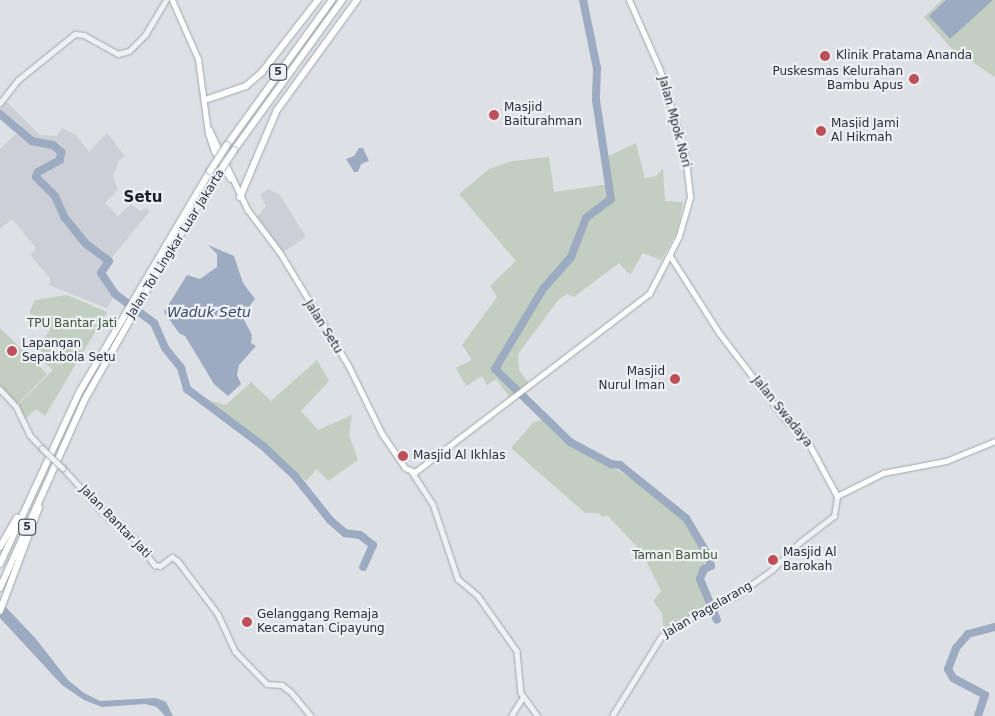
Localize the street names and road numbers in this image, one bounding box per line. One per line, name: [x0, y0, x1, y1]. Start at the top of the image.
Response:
road number: 5: [268, 64, 288, 80]
street label: Jalan Mpok Nori: [655, 75, 693, 169]
street label: Jalan Tol Lingkar Luar Jakarta: [124, 167, 228, 321]
street label: Jalan Setu: [301, 298, 345, 356]
street label: Jalan Swadaya: [749, 374, 815, 450]
street label: Jalan Bantar Jati: [77, 482, 153, 562]
road number: 5: [17, 518, 37, 536]
street label: Jalan Pagelarang: [661, 579, 755, 641]

